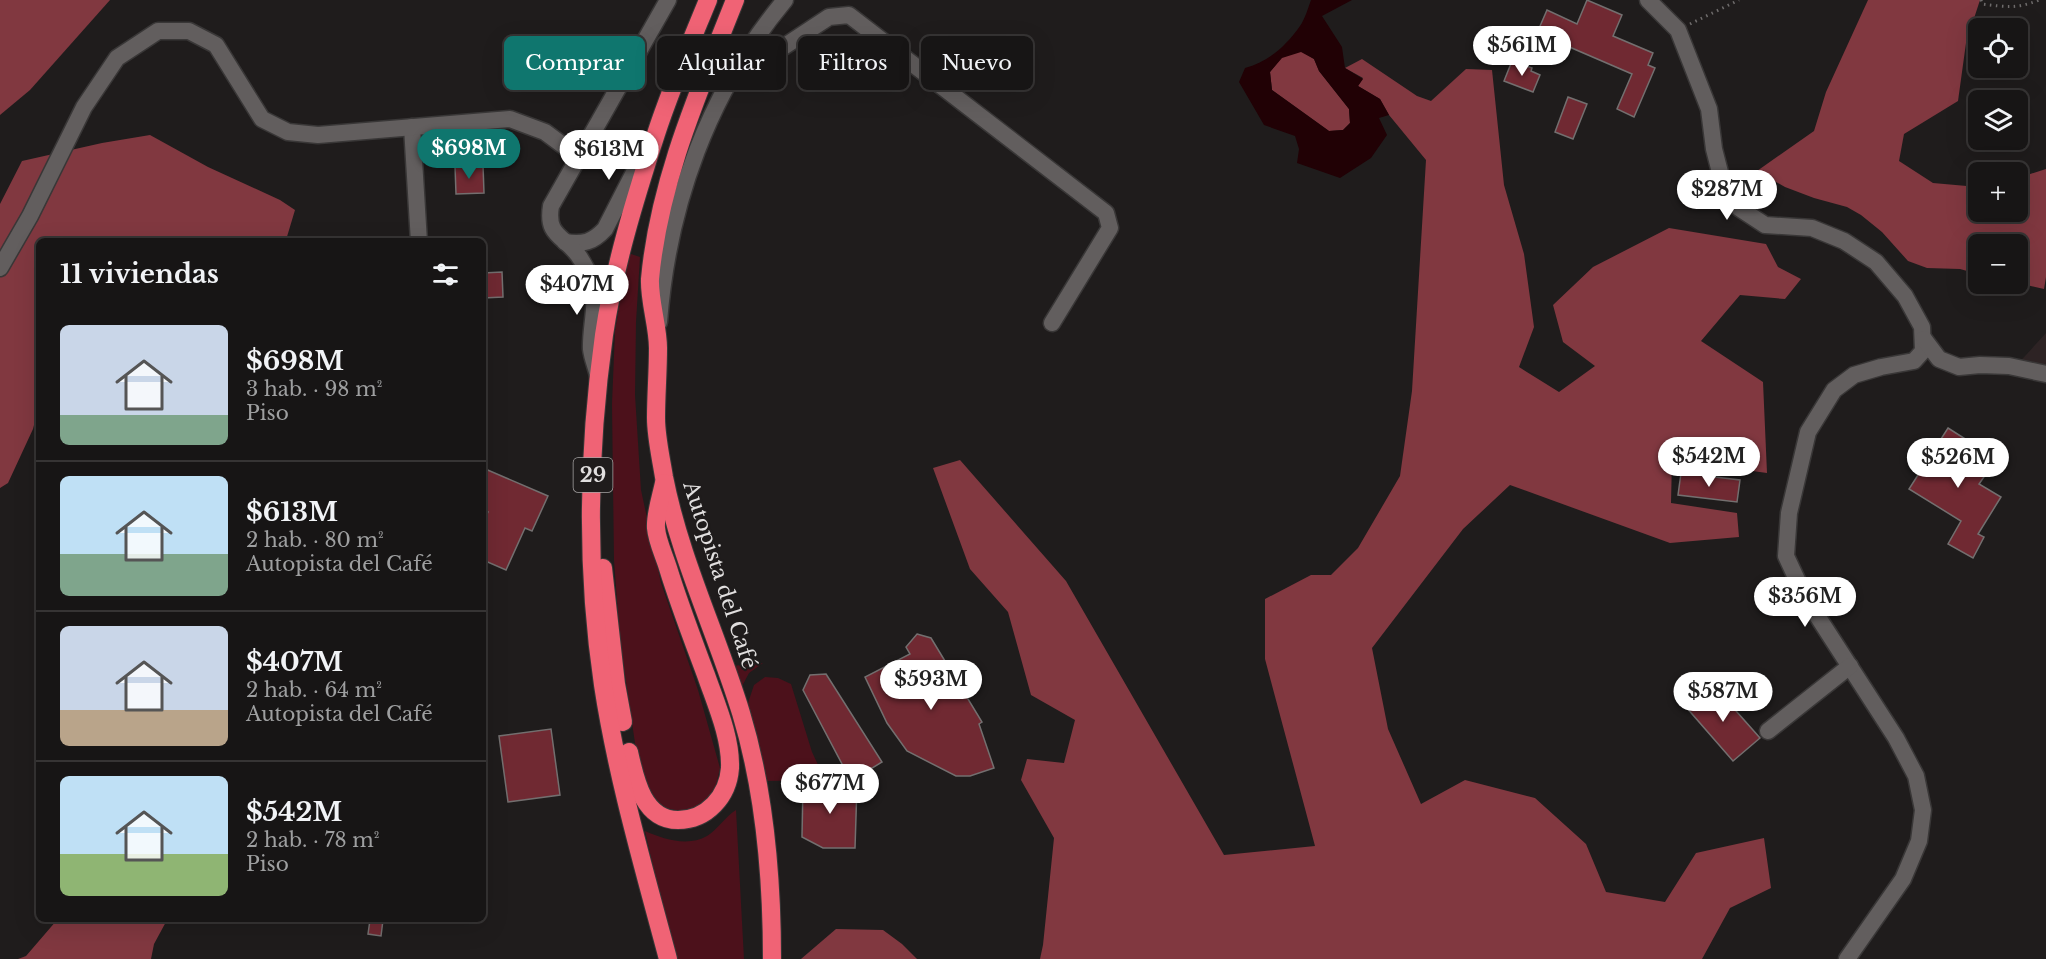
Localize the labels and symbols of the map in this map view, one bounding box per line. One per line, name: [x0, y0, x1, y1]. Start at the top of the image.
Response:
pin: $561M: [1480, 26, 1564, 77]
pin: $698M: [427, 129, 511, 180]
pin: $613M: [567, 130, 651, 181]
pin: $287M: [1685, 170, 1769, 221]
pin: $407M: [535, 265, 619, 316]
pin: $542M: [1667, 437, 1751, 488]
pin: $526M: [1916, 438, 2000, 489]
road number: 29: [574, 458, 612, 492]
street label: Autopista del Café: [677, 477, 763, 672]
pin: $356M: [1763, 577, 1847, 628]
pin: $593M: [889, 660, 973, 711]
pin: $587M: [1681, 672, 1765, 723]
pin: $677M: [788, 764, 872, 815]

